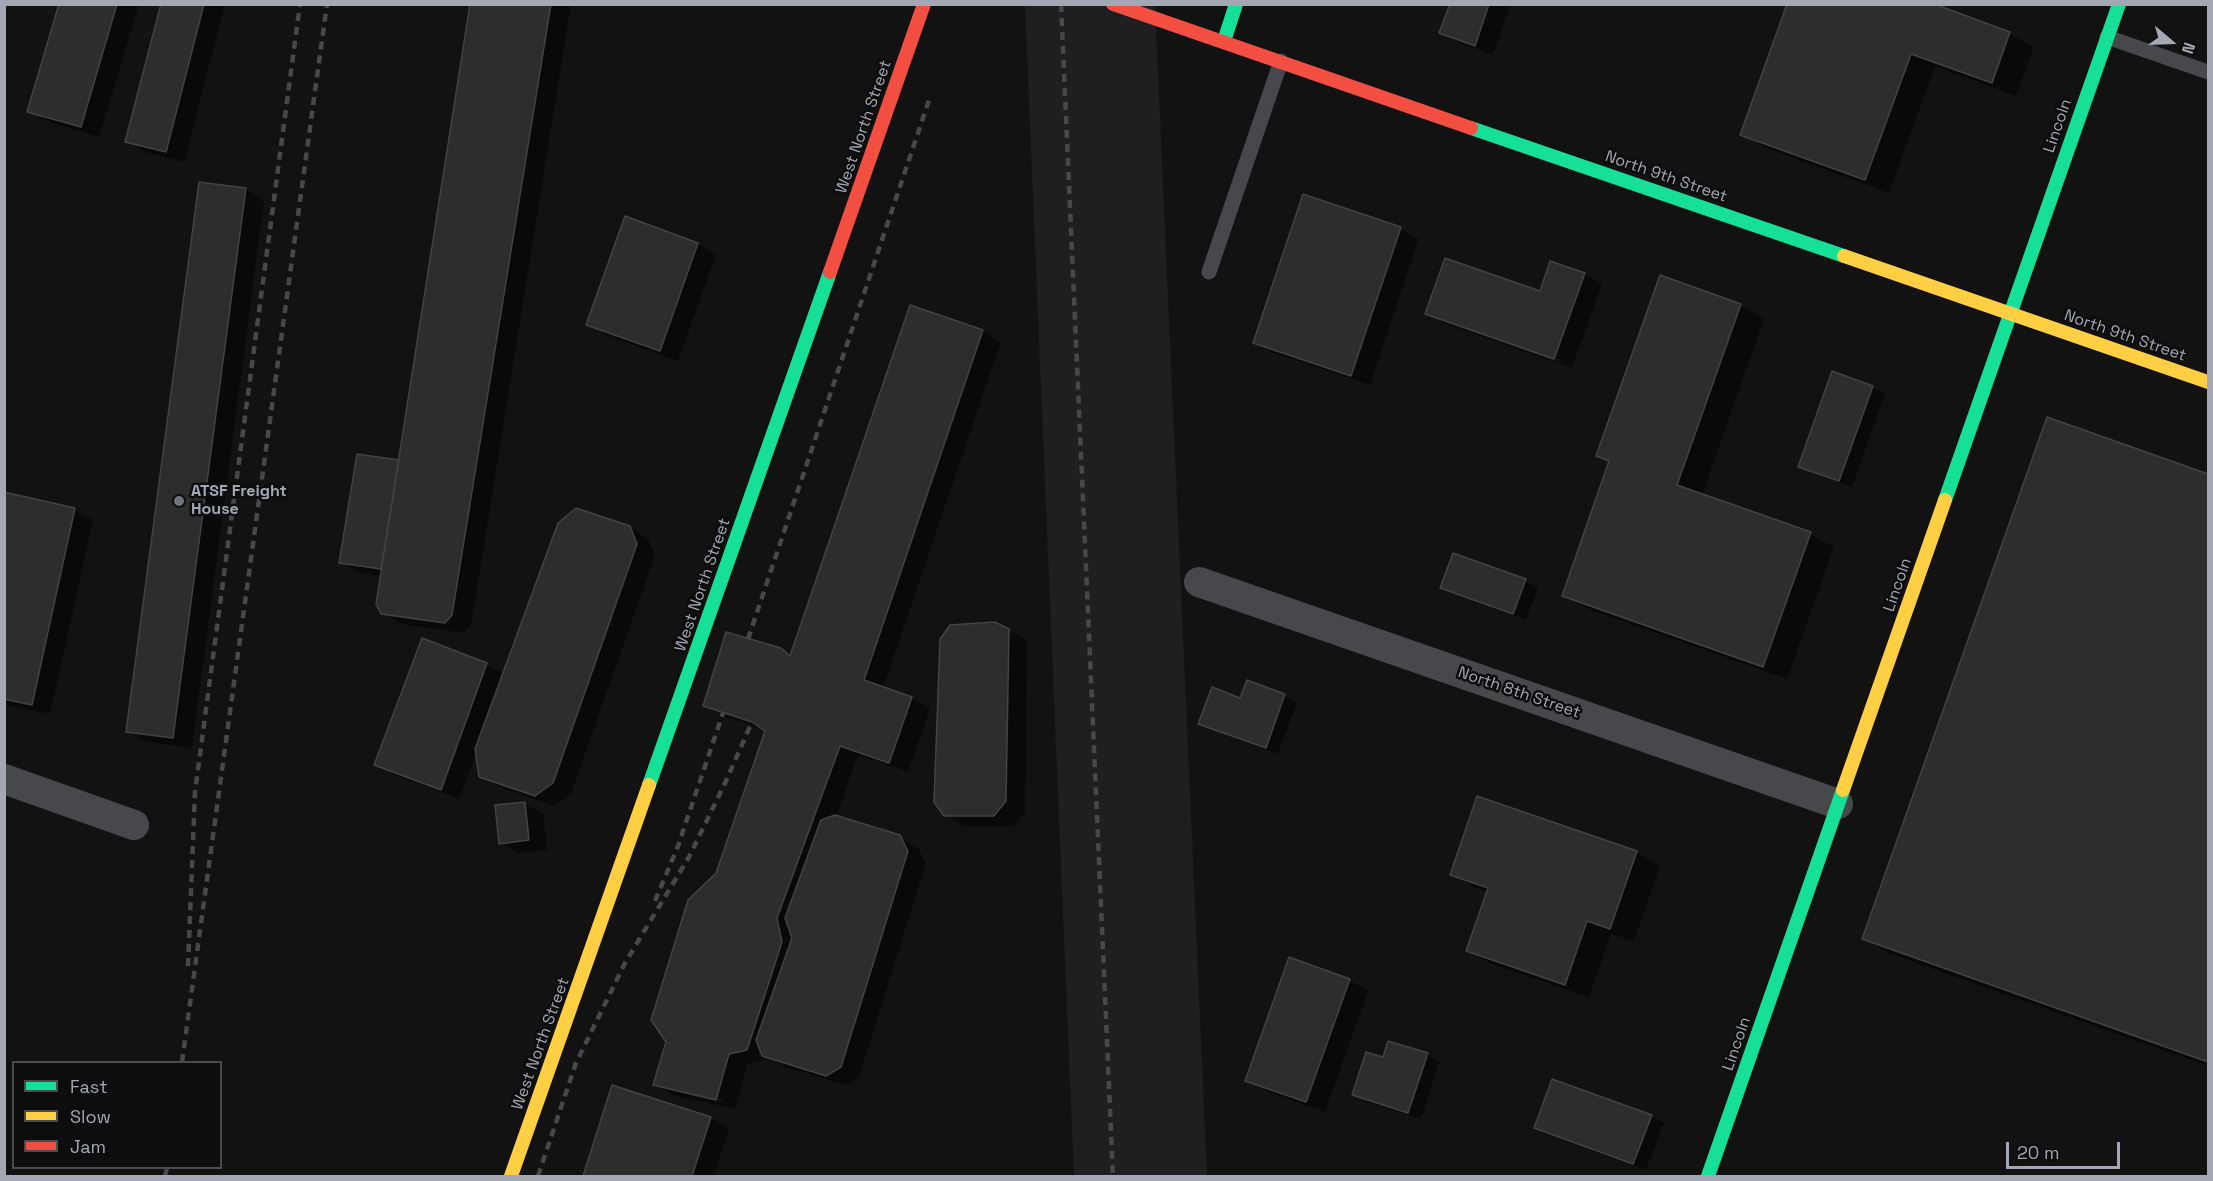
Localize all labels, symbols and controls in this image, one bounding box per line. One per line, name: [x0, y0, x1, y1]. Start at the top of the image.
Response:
north arrow: [2141, 12, 2201, 72]
text: N: [2177, 40, 2200, 57]
street label: West North Street: [832, 58, 896, 196]
street label: Lincoln: [2040, 97, 2076, 155]
street label: North 9th Street: [1602, 147, 1730, 207]
street label: North 9th Street: [2061, 306, 2189, 366]
place label: ATSF Freight House: [191, 482, 287, 520]
marker: ATSF Freight House: [172, 494, 186, 508]
street label: West North Street: [671, 516, 735, 654]
street label: Lincoln: [1880, 556, 1916, 614]
street label: North 8th Street: [1455, 663, 1583, 723]
street label: West North Street: [508, 975, 574, 1113]
street label: Lincoln: [1719, 1015, 1755, 1073]
legend: [12, 1061, 222, 1169]
text: Fast: [70, 1075, 107, 1098]
text: Slow: [70, 1105, 111, 1128]
scale bar: [2009, 1130, 2123, 1168]
text: Jam: [70, 1135, 106, 1158]
text: 20 m: [2017, 1141, 2060, 1164]

